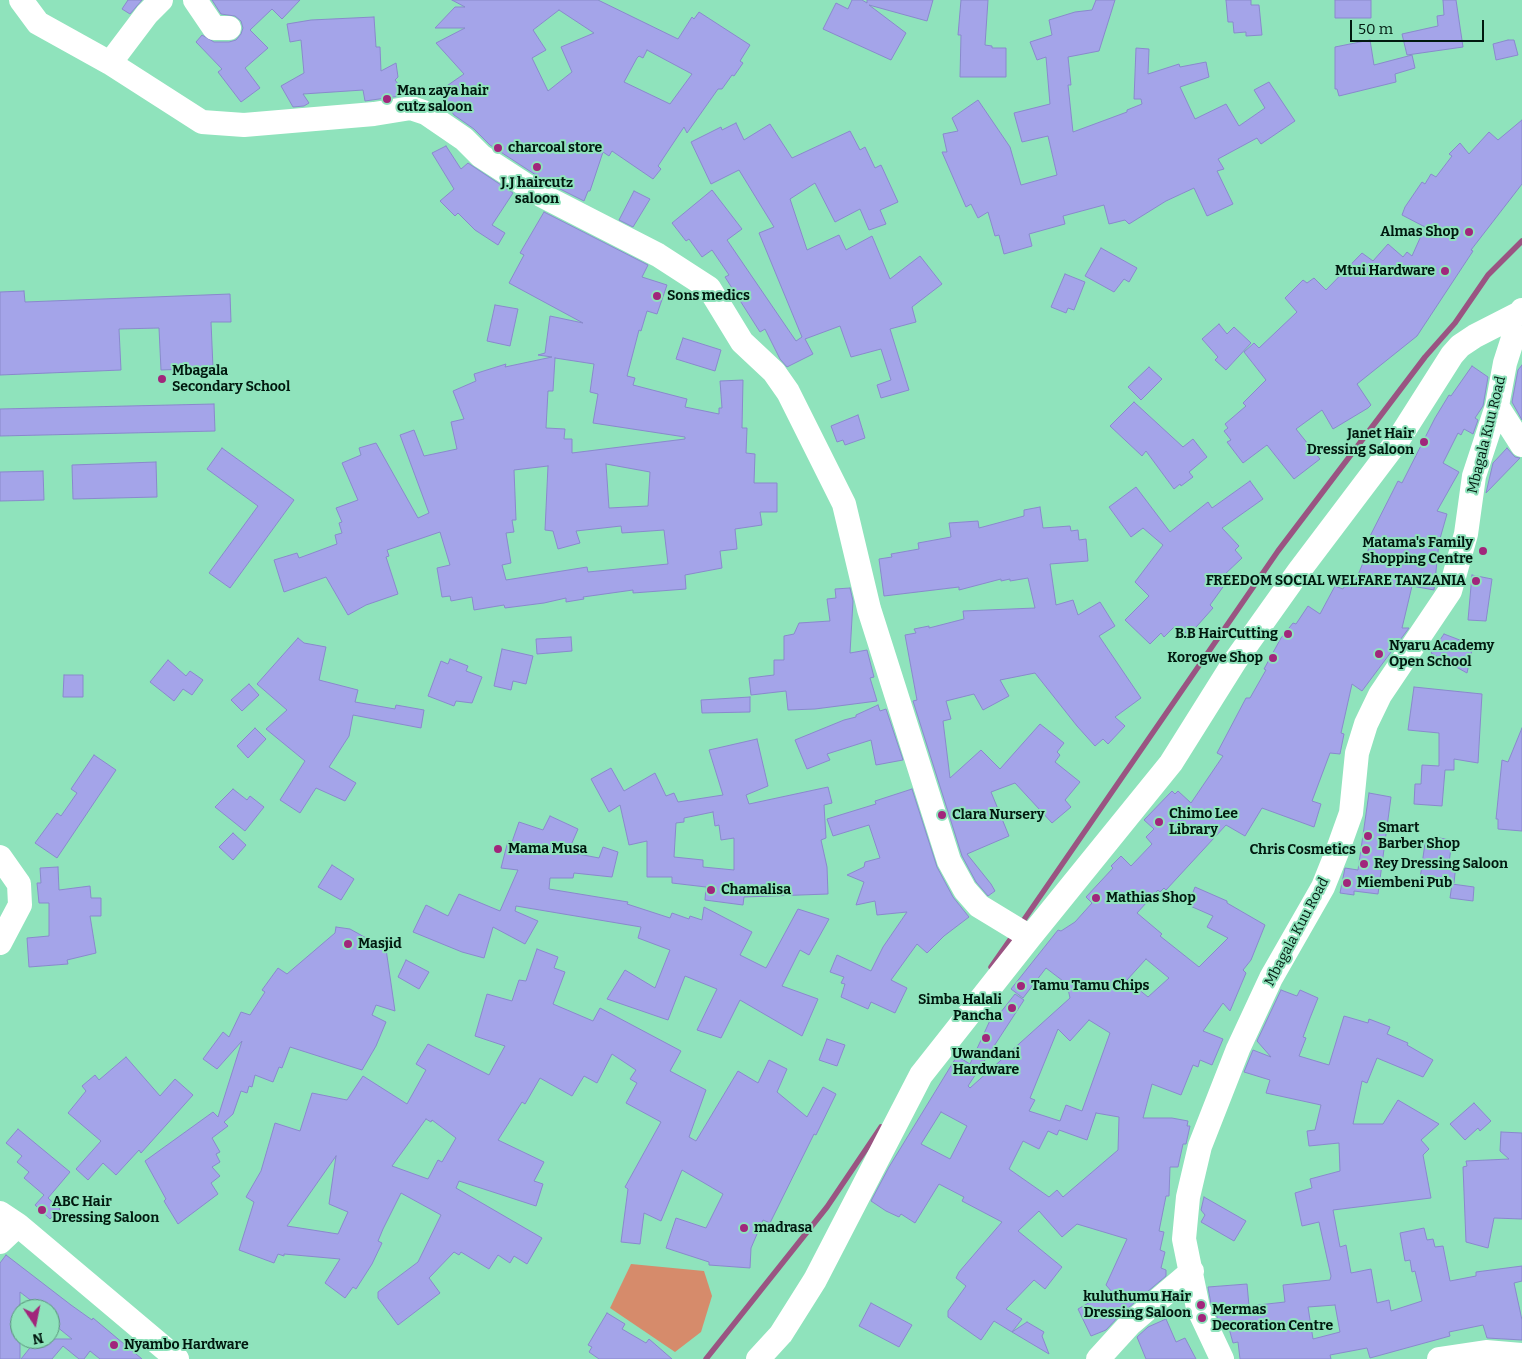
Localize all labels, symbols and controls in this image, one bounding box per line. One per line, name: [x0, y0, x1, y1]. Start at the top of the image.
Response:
scale bar: [1352, 10, 1486, 42]
text: 50 m: [1358, 20, 1393, 38]
place label: Man zaya hair cutz saloon: [397, 83, 489, 115]
marker: Man zaya hair cutz saloon: [381, 93, 393, 105]
place label: charcoal store: [508, 140, 602, 156]
marker: charcoal store: [492, 142, 504, 154]
marker: J.J haircutz saloon: [531, 161, 543, 173]
place label: J.J haircutz saloon: [501, 175, 573, 208]
place label: Almas Shop: [1380, 224, 1459, 240]
marker: Almas Shop: [1463, 226, 1475, 238]
place label: Mtui Hardware: [1335, 263, 1435, 279]
marker: Mtui Hardware: [1439, 265, 1451, 277]
place label: Sons medics: [667, 288, 750, 304]
marker: Sons medics: [651, 290, 663, 302]
place label: Mbagala Secondary School: [172, 363, 290, 396]
marker: Mbagala Secondary School: [156, 373, 168, 385]
street label: Mbagala Kuu Road: [1464, 375, 1510, 495]
place label: Janet Hair Dressing Saloon: [1307, 426, 1414, 458]
marker: Janet Hair Dressing Saloon: [1418, 436, 1430, 448]
place label: Matama's Family Shopping Centre: [1362, 535, 1473, 568]
marker: Matama's Family Shopping Centre: [1477, 545, 1489, 557]
place label: FREEDOM SOCIAL WELFARE TANZANIA: [1206, 573, 1466, 589]
marker: FREEDOM SOCIAL WELFARE TANZANIA: [1470, 575, 1482, 587]
place label: B.B HairCutting: [1175, 626, 1278, 642]
marker: B.B HairCutting: [1282, 628, 1294, 640]
place label: Nyaru Academy Open School: [1389, 638, 1494, 670]
marker: Nyaru Academy Open School: [1373, 648, 1385, 660]
place label: Korogwe Shop: [1167, 650, 1263, 666]
marker: Korogwe Shop: [1267, 652, 1279, 664]
place label: Chimo Lee Library: [1169, 806, 1238, 839]
place label: Clara Nursery: [952, 807, 1044, 823]
marker: Clara Nursery: [936, 809, 948, 821]
marker: Chimo Lee Library: [1153, 816, 1165, 828]
place label: Smart Barber Shop: [1378, 820, 1460, 852]
marker: Smart Barber Shop: [1362, 830, 1374, 842]
place label: Mama Musa: [508, 841, 587, 857]
place label: Chris Cosmetics: [1250, 842, 1356, 858]
marker: Mama Musa: [492, 843, 504, 855]
marker: Chris Cosmetics: [1360, 844, 1372, 856]
place label: Rey Dressing Saloon: [1374, 856, 1508, 872]
marker: Rey Dressing Saloon: [1358, 858, 1370, 870]
street label: Mbagala Kuu Road: [1261, 875, 1333, 989]
place label: Miembeni Pub: [1357, 875, 1452, 891]
marker: Miembeni Pub: [1341, 877, 1353, 889]
place label: Chamalisa: [721, 882, 791, 898]
marker: Chamalisa: [705, 884, 717, 896]
place label: Mathias Shop: [1106, 890, 1196, 906]
marker: Mathias Shop: [1090, 892, 1102, 904]
place label: Masjid: [358, 936, 402, 952]
marker: Masjid: [342, 938, 354, 950]
place label: Tamu Tamu Chips: [1031, 978, 1150, 994]
marker: Tamu Tamu Chips: [1015, 980, 1027, 992]
place label: Simba Halali Pancha: [918, 992, 1002, 1024]
marker: Simba Halali Pancha: [1006, 1002, 1018, 1014]
marker: Uwandani Hardware: [980, 1032, 992, 1044]
place label: Uwandani Hardware: [952, 1046, 1020, 1078]
place label: ABC Hair Dressing Saloon: [52, 1194, 159, 1226]
marker: ABC Hair Dressing Saloon: [36, 1204, 48, 1216]
place label: madrasa: [754, 1220, 812, 1236]
marker: madrasa: [738, 1222, 750, 1234]
place label: kuluthumu Hair Dressing Saloon: [1083, 1289, 1191, 1321]
north arrow: [10, 1299, 60, 1349]
marker: kuluthumu Hair Dressing Saloon: [1195, 1299, 1207, 1311]
place label: Mermas Decoration Centre: [1212, 1302, 1333, 1334]
marker: Mermas Decoration Centre: [1196, 1312, 1208, 1324]
text: N: [31, 1329, 45, 1348]
place label: Nyambo Hardware: [124, 1337, 249, 1353]
marker: Nyambo Hardware: [108, 1339, 120, 1351]

